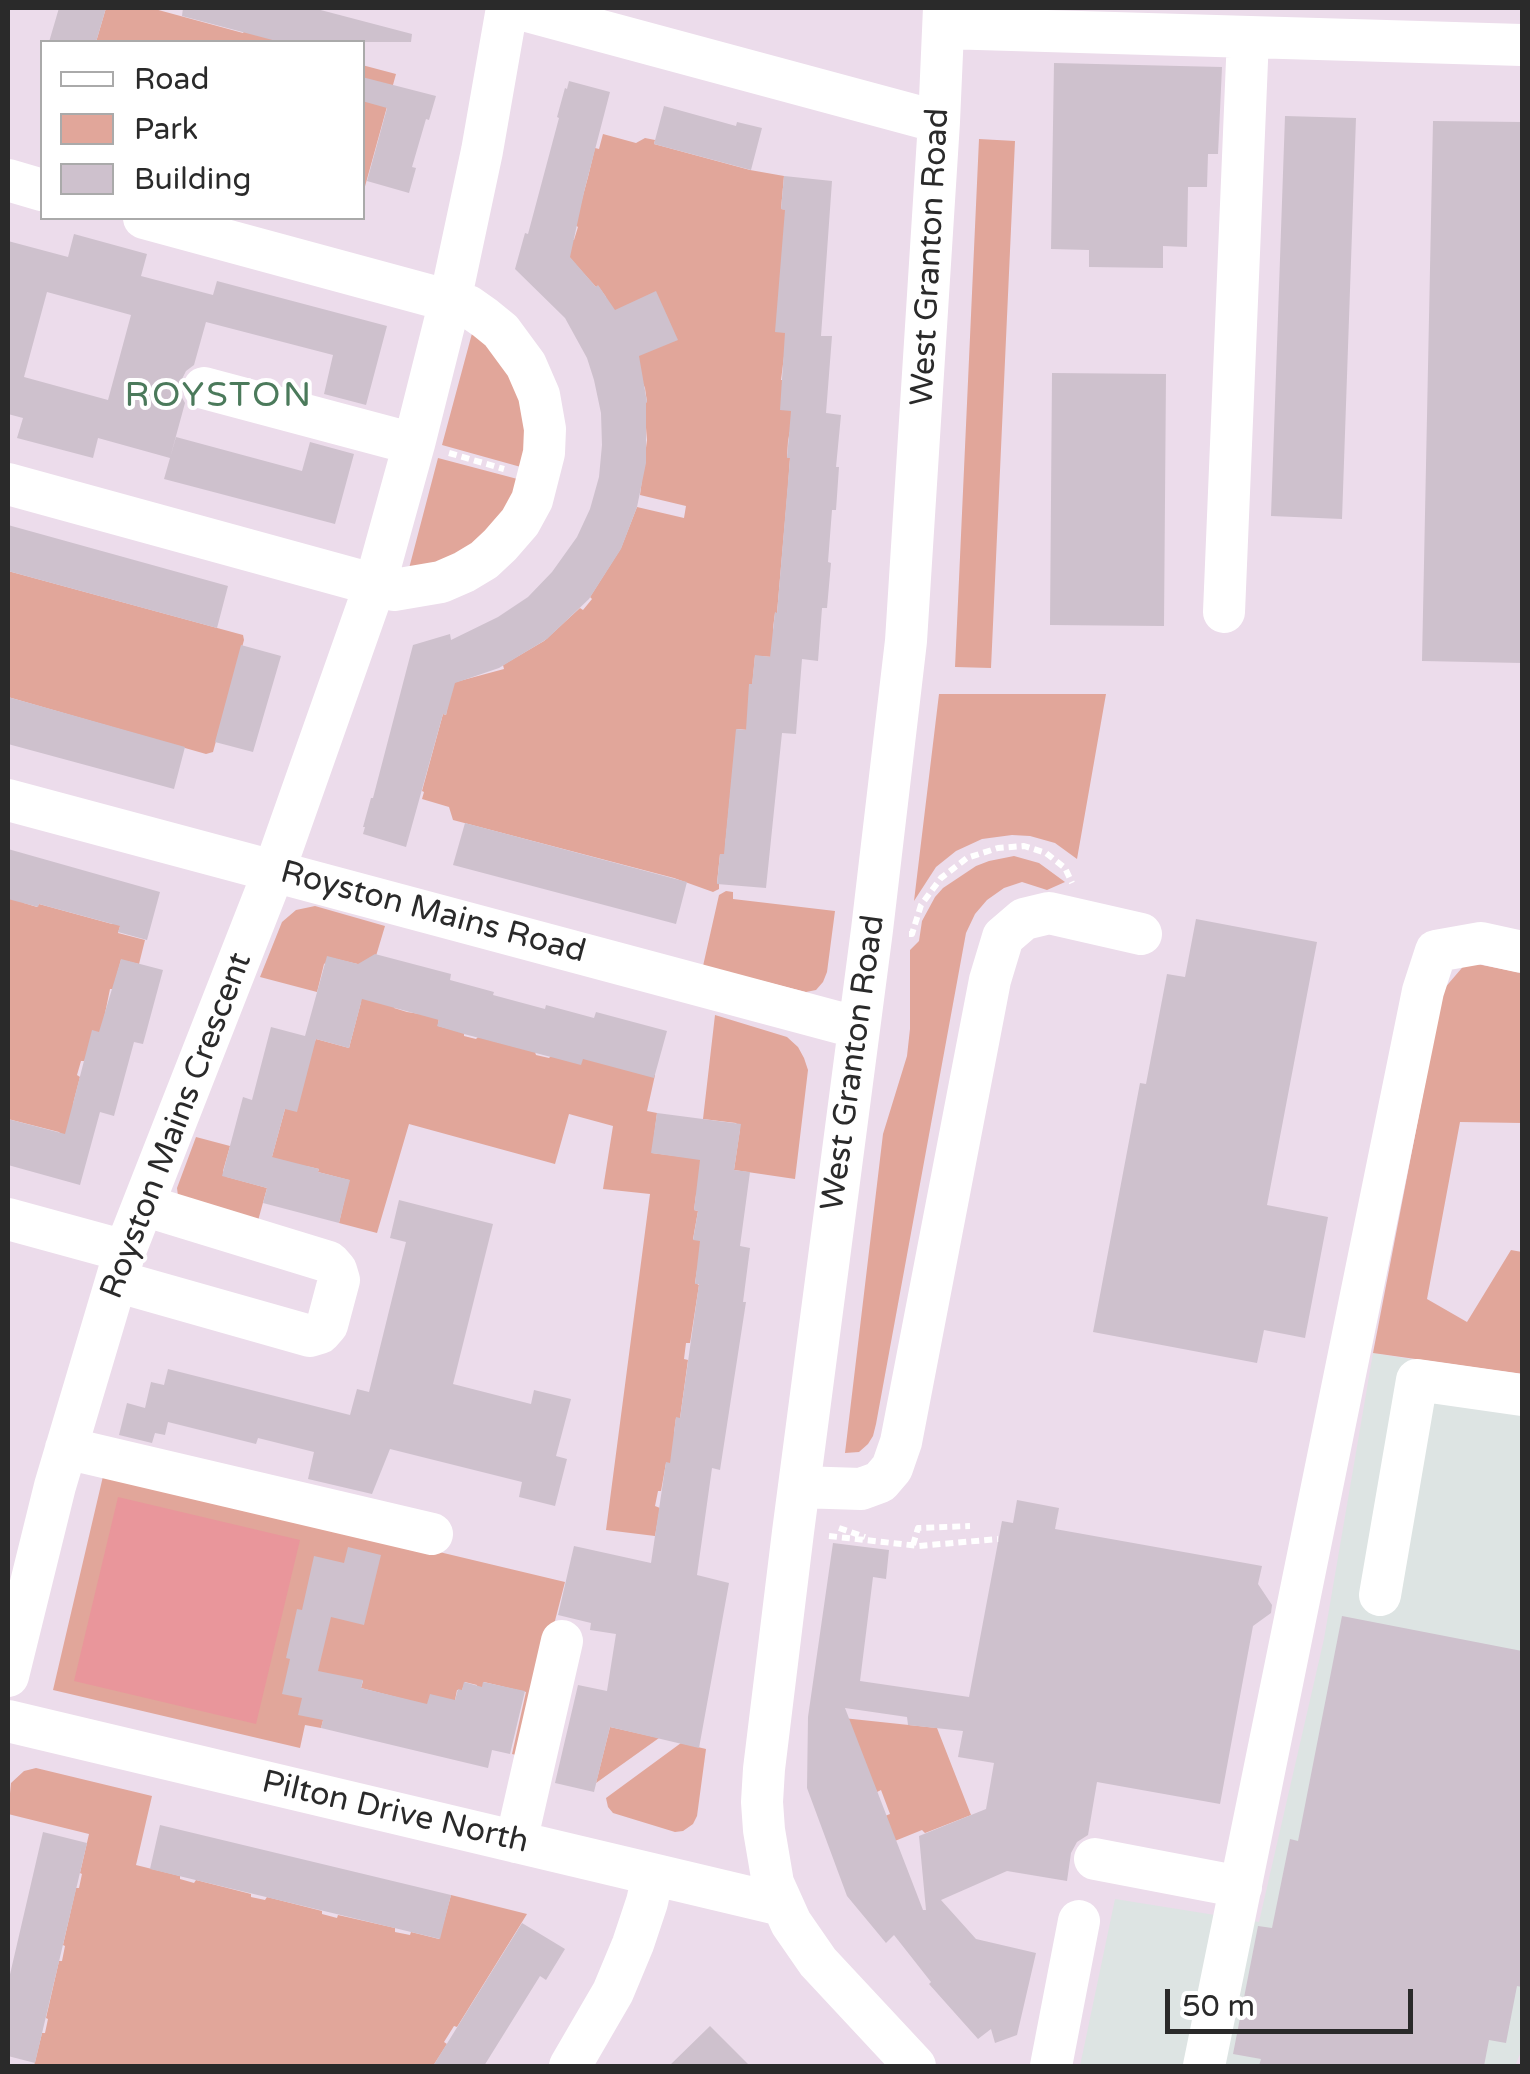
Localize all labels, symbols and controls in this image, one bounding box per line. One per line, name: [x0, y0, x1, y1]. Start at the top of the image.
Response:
legend: [40, 40, 365, 220]
text: Road: [134, 61, 209, 98]
street label: West Granton Road: [904, 107, 958, 407]
text: Park: [134, 111, 198, 148]
text: Building: [134, 161, 251, 198]
district label: ROYSTON: [125, 376, 313, 418]
street label: Royston Mains Road: [276, 854, 590, 972]
street label: West Granton Road: [814, 913, 894, 1213]
street label: Royston Mains Crescent: [93, 948, 261, 1304]
street label: Pilton Drive North: [258, 1764, 532, 1862]
scale bar: [1170, 1969, 1418, 2031]
text: 50 m: [1182, 1988, 1255, 2025]

